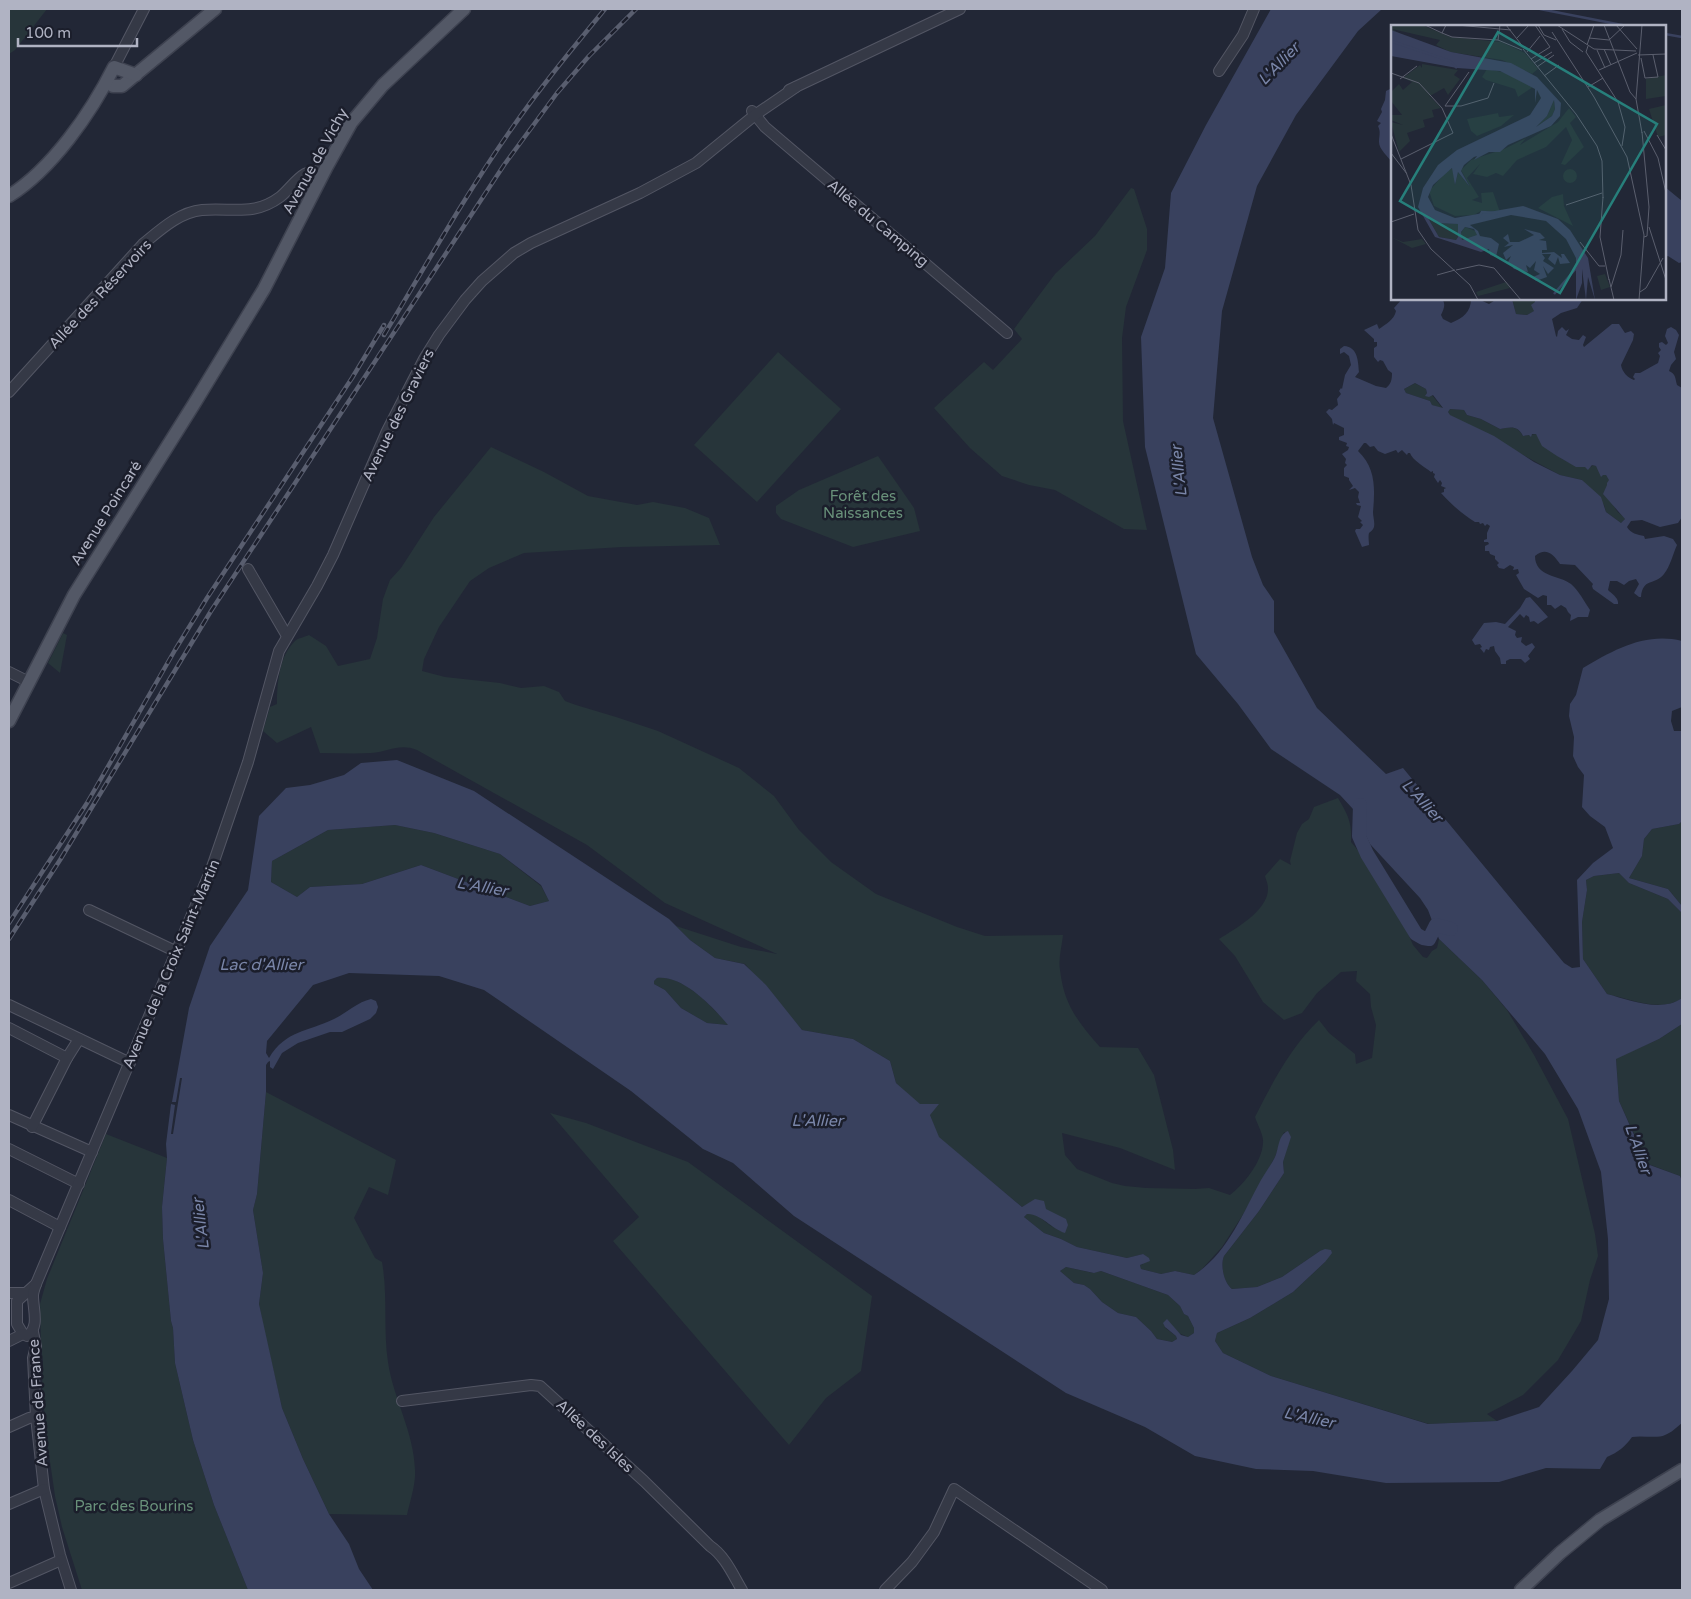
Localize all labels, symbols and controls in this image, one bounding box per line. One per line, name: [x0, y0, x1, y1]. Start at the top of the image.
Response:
scale bar: [18, 15, 136, 47]
text: 100 m: [25, 24, 71, 42]
inset map: [1391, 25, 1666, 300]
water label: L'Allier: [1254, 37, 1305, 90]
street label: Avenue de Vichy: [278, 105, 352, 217]
street label: Allée du Camping: [824, 175, 932, 271]
street label: Allée des Réservoirs: [45, 236, 155, 352]
street label: Avenue des Graviers: [358, 346, 438, 484]
water label: L'Allier: [1166, 442, 1192, 498]
street label: Avenue Poincaré: [67, 457, 145, 569]
park label: Forêt des Naissances: [823, 487, 903, 522]
water label: L'Allier: [1397, 775, 1448, 828]
street label: Avenue de la Croix Saint-Martin: [119, 857, 223, 1071]
water label: L'Allier: [455, 873, 511, 902]
water label: Lac d'Allier: [219, 955, 305, 975]
water label: L'Allier: [791, 1111, 845, 1131]
water label: L'Allier: [1620, 1121, 1656, 1178]
water label: L'Allier: [188, 1195, 214, 1251]
street label: Avenue de France: [25, 1339, 51, 1467]
street label: Allée des Isles: [553, 1396, 637, 1476]
water label: L'Allier: [1282, 1403, 1338, 1434]
park label: Parc des Bourins: [75, 1497, 193, 1515]

